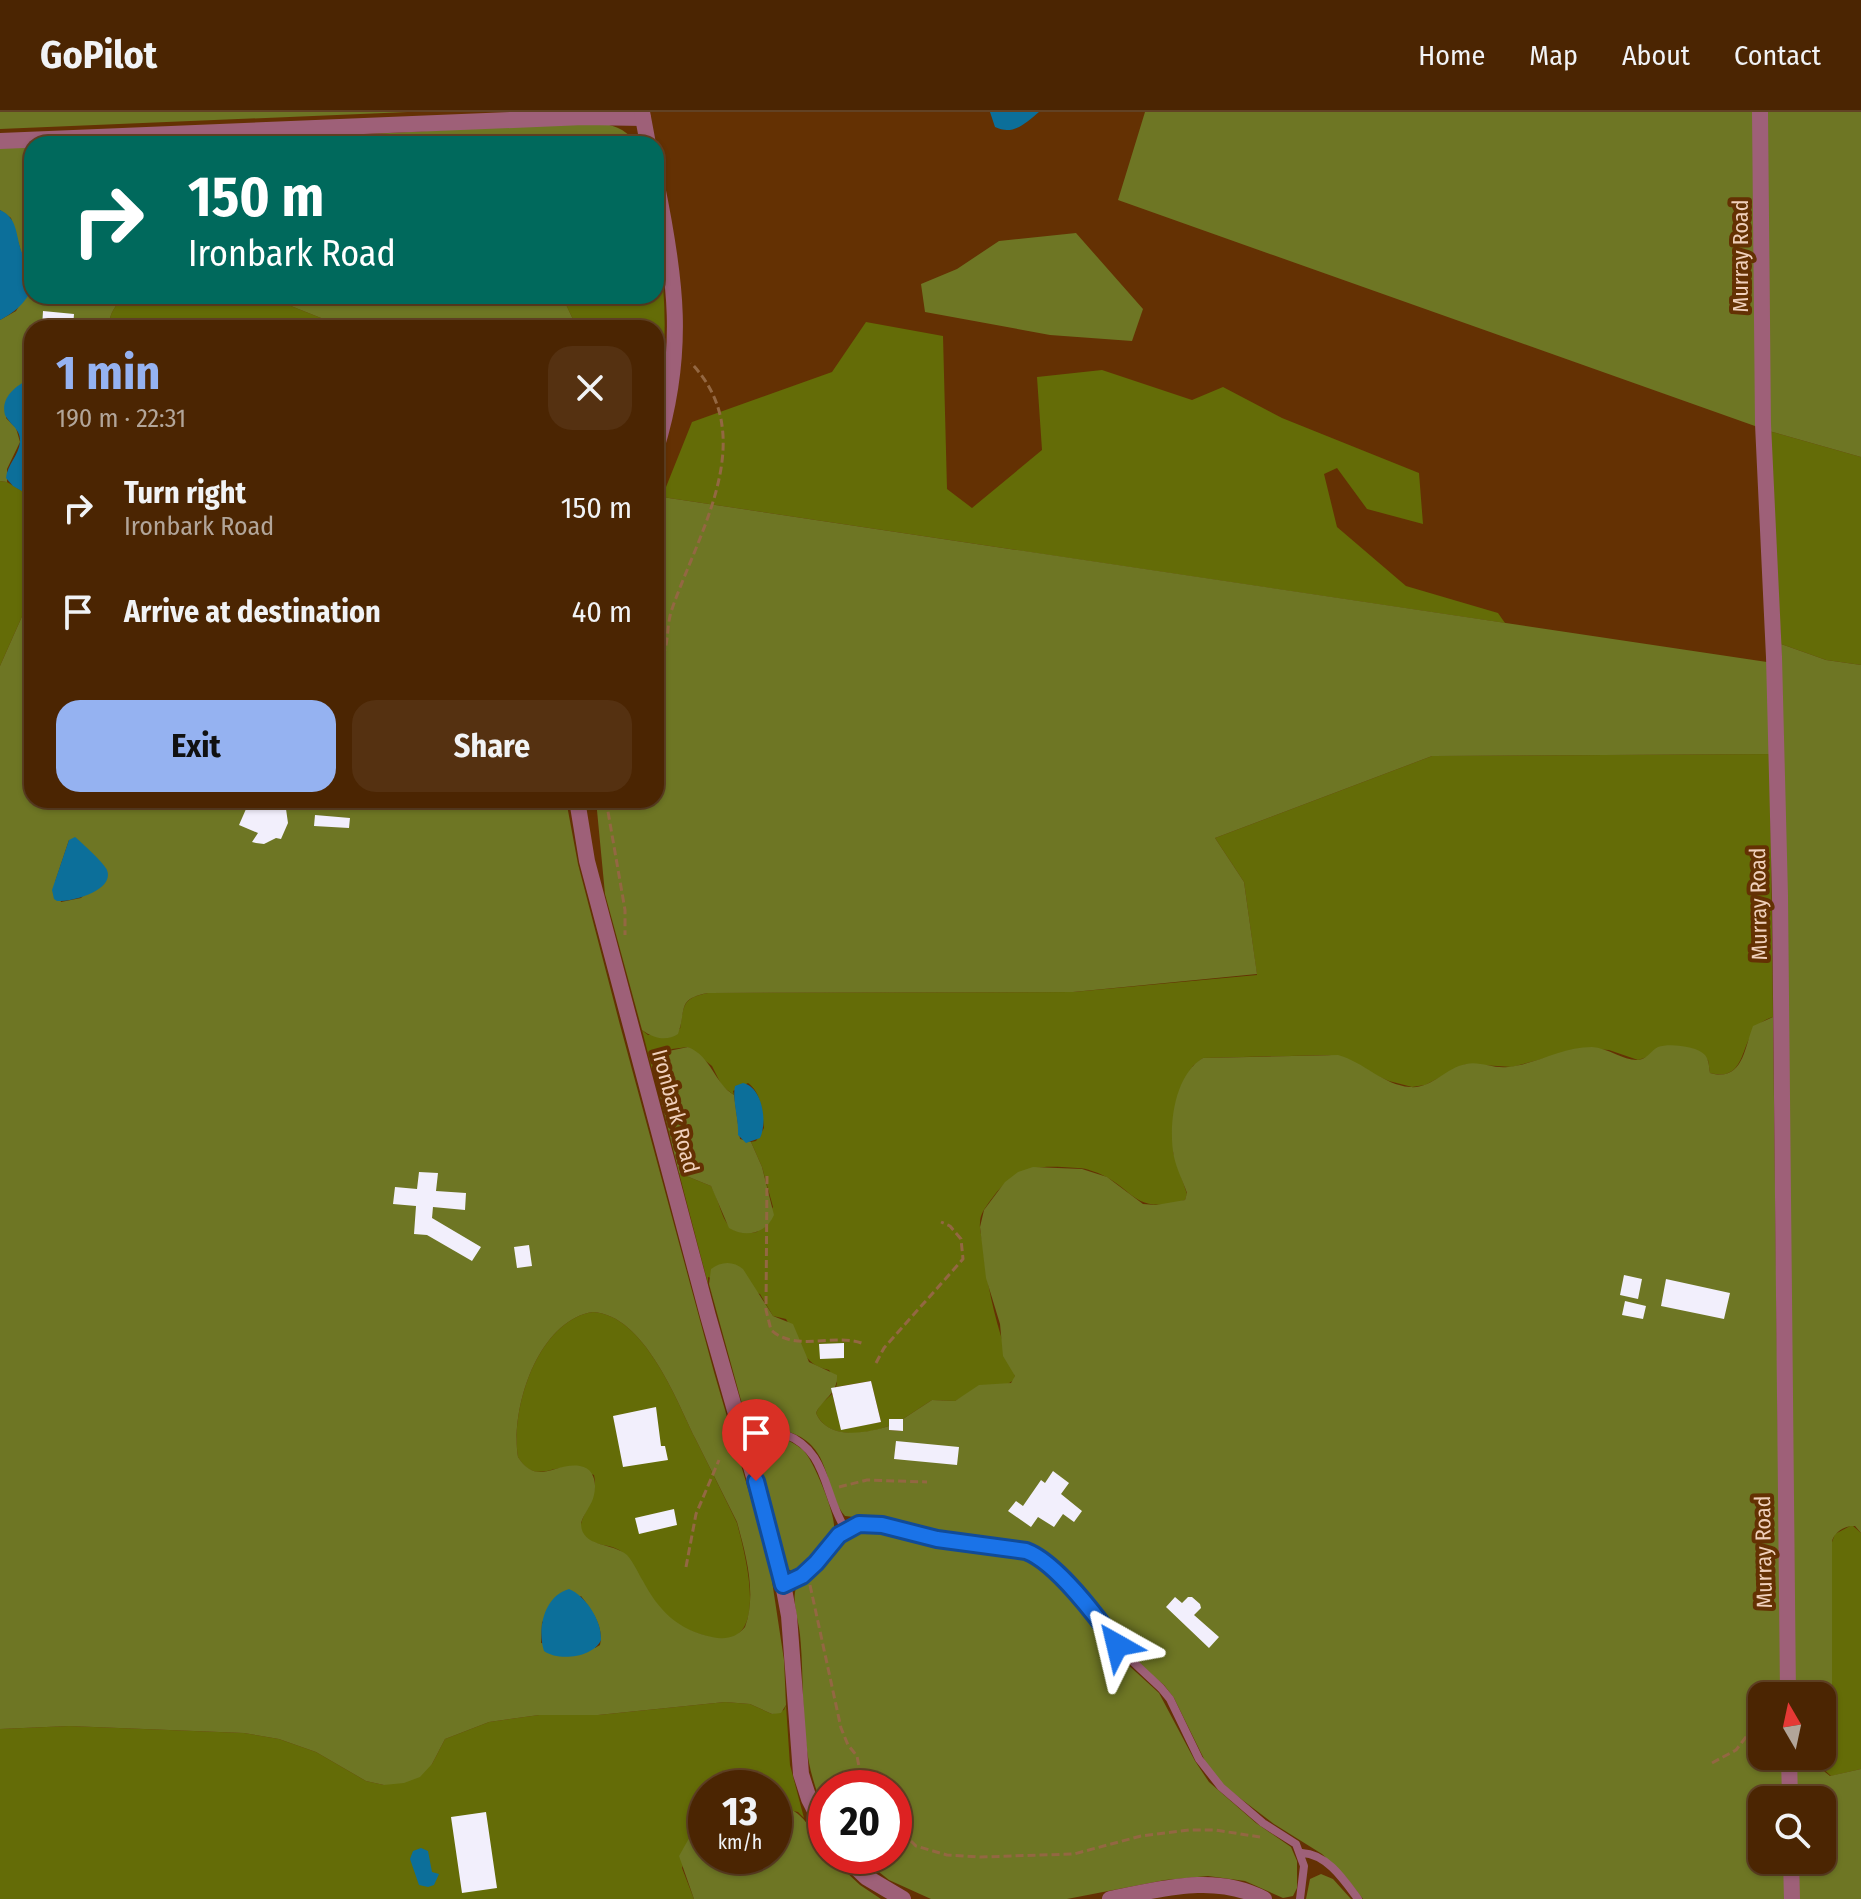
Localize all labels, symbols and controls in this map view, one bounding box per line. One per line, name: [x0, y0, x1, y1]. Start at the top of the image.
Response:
text: GoPilot: [40, 32, 157, 78]
text: Home: [1418, 39, 1485, 72]
text: Map: [1529, 39, 1578, 72]
text: About: [1622, 39, 1690, 72]
text: Contact: [1734, 39, 1821, 72]
text: 150 m: [188, 164, 324, 231]
icon: right: [56, 168, 160, 272]
street label: Murray Road: [1727, 200, 1754, 312]
text: Ironbark Road: [188, 232, 396, 276]
text: 1 min: [56, 344, 161, 402]
button: close: [548, 346, 632, 430]
text: 190 m · 22:31: [56, 403, 186, 434]
text: Turn right: [124, 475, 246, 511]
icon: right: [56, 486, 100, 530]
text: 150 m: [561, 490, 632, 526]
text: Ironbark Road: [124, 511, 274, 542]
icon: arrive: [56, 590, 100, 634]
text: Arrive at destination: [124, 594, 381, 630]
text: 40 m: [572, 594, 632, 630]
button: Exit: [56, 700, 336, 792]
button: Share: [352, 700, 632, 792]
street label: Murray Road: [1744, 847, 1773, 961]
street label: Ironbark Road: [646, 1046, 705, 1176]
pin: [722, 1399, 790, 1481]
icon: arrive: [734, 1411, 778, 1455]
street label: Murray Road: [1749, 1495, 1778, 1609]
position arrow: [1075, 1603, 1159, 1687]
north arrow: [1748, 1682, 1836, 1770]
map controls: [1748, 1682, 1836, 1874]
speed limit sign: 20: [808, 1770, 912, 1874]
button: search: [1748, 1786, 1836, 1874]
text: 13: [722, 1788, 758, 1836]
text: km/h: [718, 1830, 762, 1854]

